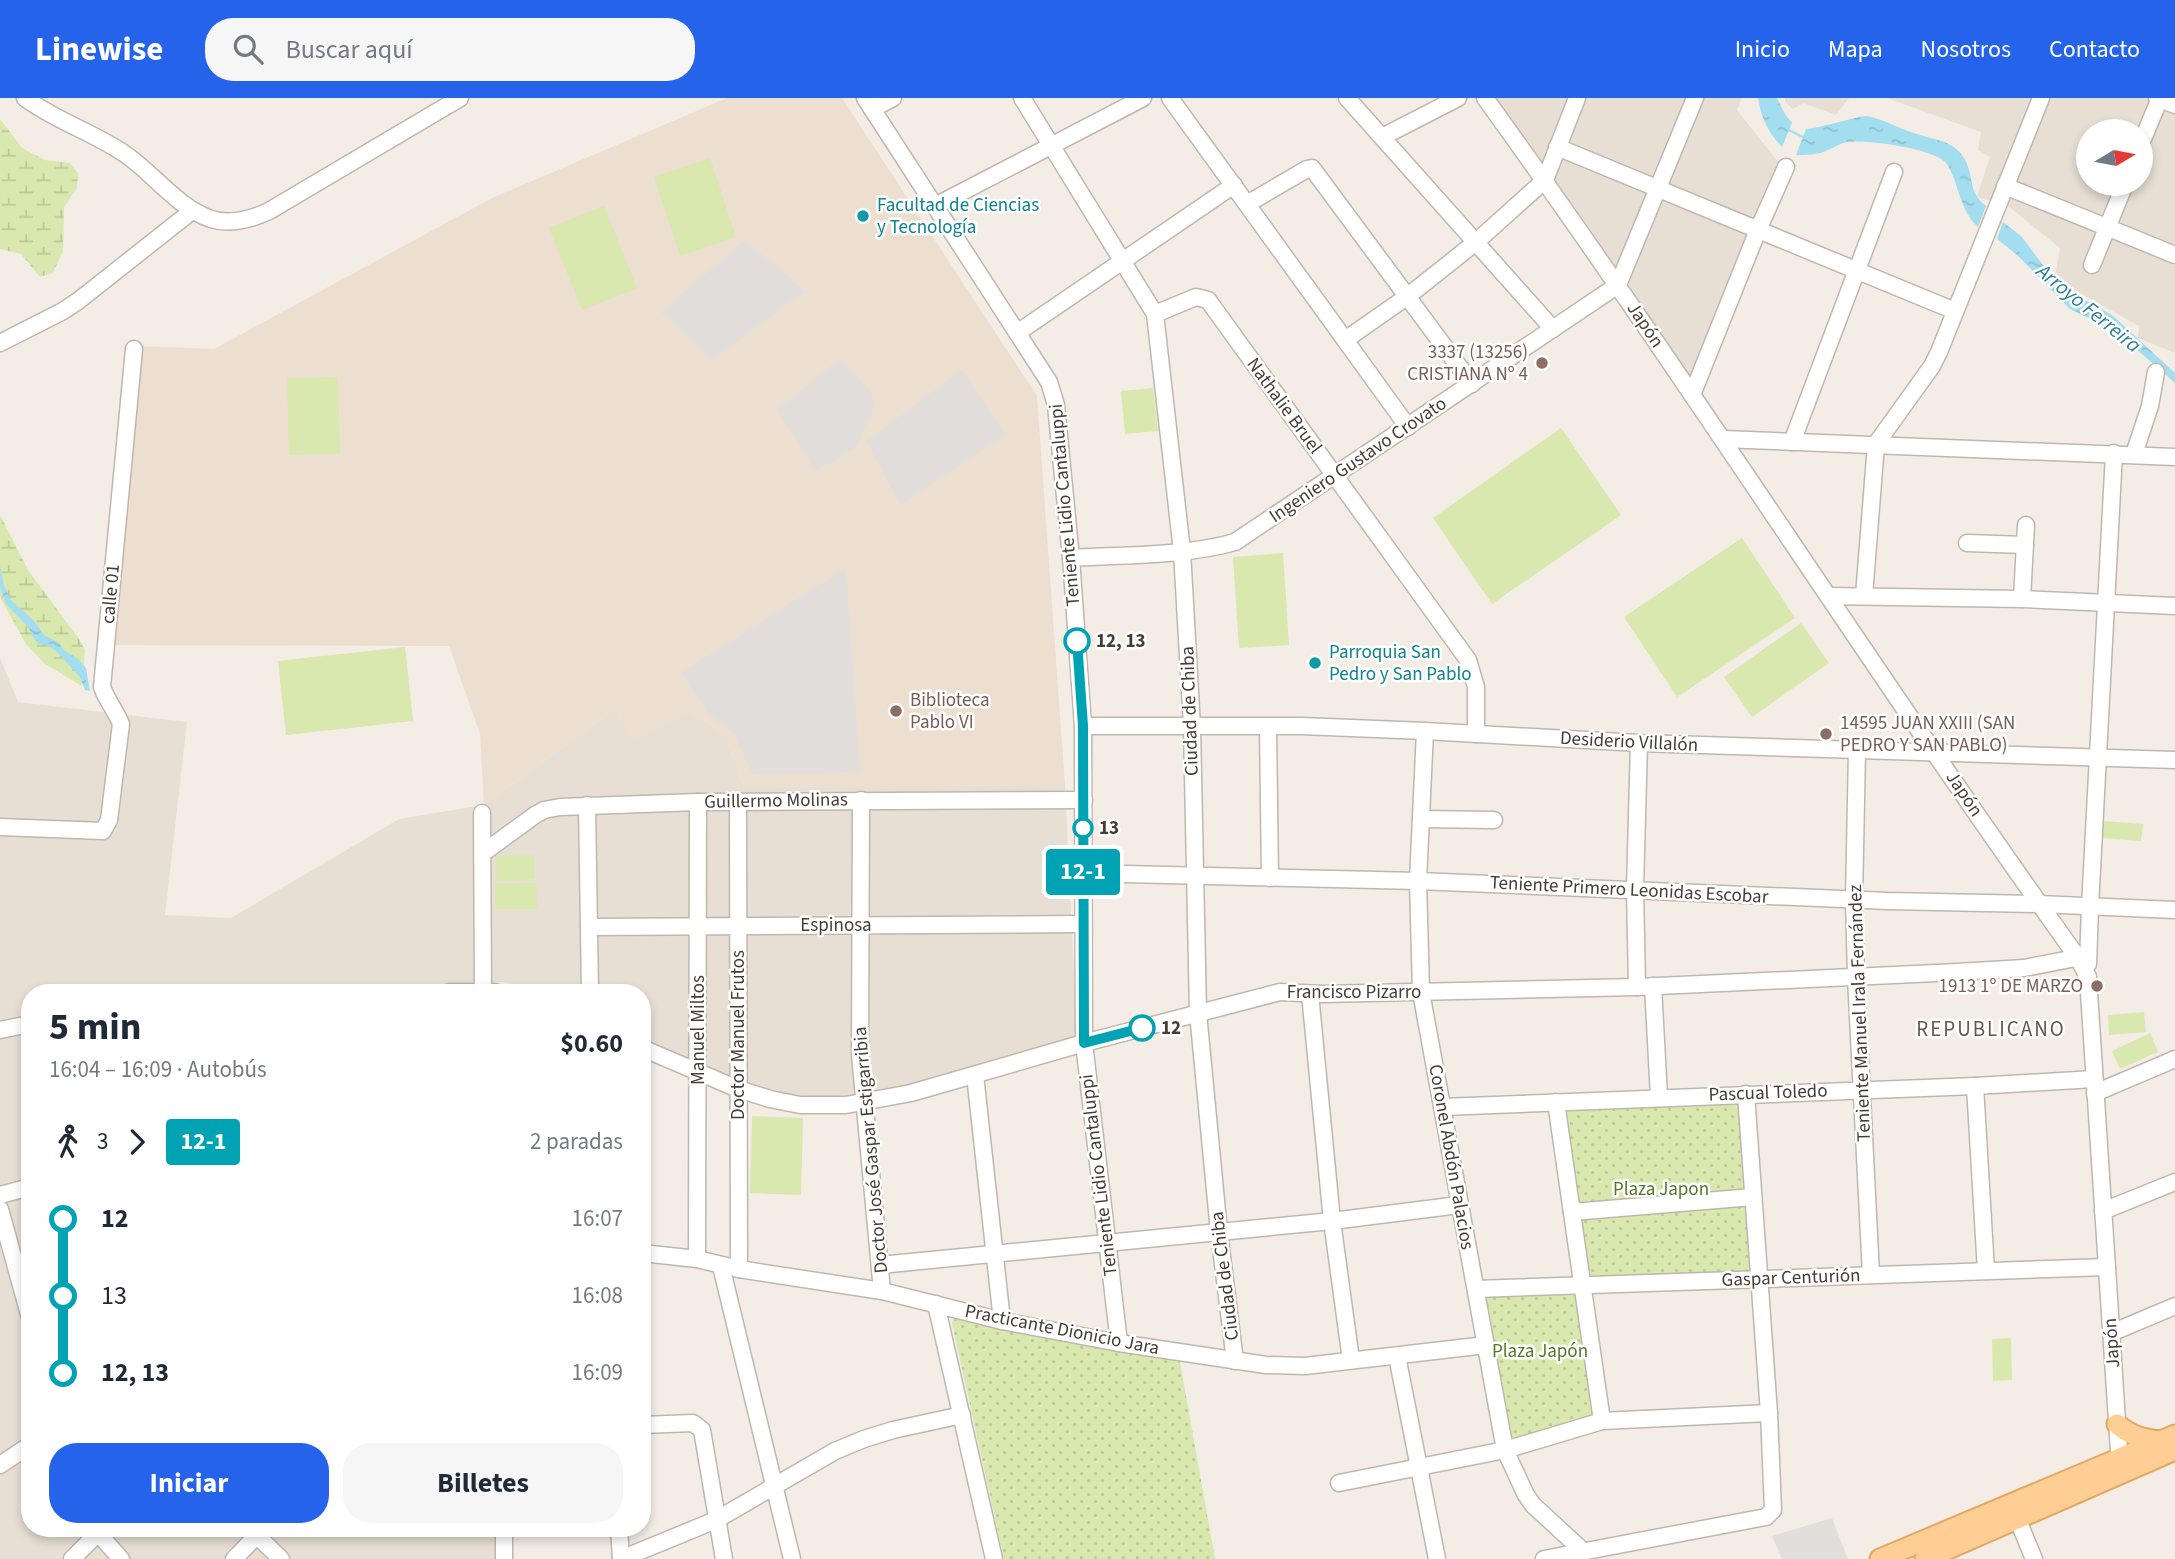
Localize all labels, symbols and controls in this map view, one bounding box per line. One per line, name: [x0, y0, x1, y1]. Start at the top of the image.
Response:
search box: [205, 18, 695, 81]
text: Linewise: [35, 26, 163, 73]
icon: search: [229, 30, 267, 68]
text: Buscar aquí: [285, 31, 413, 68]
text: Inicio: [1735, 32, 1790, 67]
text: Mapa: [1828, 32, 1883, 67]
text: Nosotros: [1921, 32, 2011, 67]
text: Contacto: [2049, 32, 2140, 67]
north arrow: [2076, 119, 2152, 196]
map controls: [2076, 119, 2153, 196]
place label: Facultad de Ciencias y Tecnología: [877, 192, 1039, 241]
marker: Facultad de Ciencias y Tecnología: [855, 208, 871, 224]
water label: Arroyo Ferreira: [2029, 255, 2148, 360]
street label: Japón: [1620, 297, 1670, 353]
place label: 3337 (13256) CRISTIANA Nº 4: [1407, 339, 1528, 388]
street label: Nathalie Bruel: [1240, 352, 1328, 460]
marker: 3337 (13256) CRISTIANA Nº 4: [1534, 355, 1550, 371]
street label: Ingeniero Gustavo Crovato: [1264, 390, 1452, 530]
street label: Teniente Lidio Cantaluppi: [1043, 403, 1087, 607]
street label: calle 01: [95, 563, 127, 625]
marker: 12, 13: [1064, 628, 1090, 654]
place label: 12, 13: [1096, 628, 1146, 655]
place label: Parroquia San Pedro y San Pablo: [1329, 639, 1472, 688]
street label: Ciudad de Chiba: [1174, 646, 1206, 776]
marker: Parroquia San Pedro y San Pablo: [1307, 655, 1323, 671]
place label: Biblioteca Pablo VI: [910, 687, 989, 736]
marker: Biblioteca Pablo VI: [888, 703, 904, 719]
place label: 14595 JUAN XXIII (SAN PEDRO Y SAN PABLO): [1840, 710, 2015, 759]
street label: Desiderio Villalón: [1559, 725, 1699, 759]
marker: 14595 JUAN XXIII (SAN PEDRO Y SAN PABLO): [1818, 726, 1834, 742]
street label: Japón: [1939, 766, 1989, 822]
street label: Guillermo Molinas: [704, 786, 848, 816]
place label: 13: [1099, 815, 1119, 842]
marker: 13: [1073, 818, 1093, 838]
line badge: 12-1: [1034, 849, 1132, 895]
text: 12-1: [1060, 854, 1106, 889]
street label: Teniente Primero Leonidas Escobar: [1489, 869, 1769, 911]
street label: Teniente Manuel Irala Fernández: [1842, 884, 1878, 1142]
street label: Espinosa: [800, 912, 872, 939]
street label: Doctor Manuel Frutos: [725, 950, 752, 1120]
place label: 1913 1º DE MARZO: [1939, 973, 2083, 1000]
street label: Manuel Miltos: [685, 975, 712, 1085]
marker: 1913 1º DE MARZO: [2089, 978, 2105, 994]
street label: Francisco Pizarro: [1287, 979, 1421, 1006]
text: 5 min: [49, 1000, 141, 1054]
district label: REPUBLICANO: [1916, 1014, 2066, 1044]
marker: 12: [1129, 1015, 1155, 1041]
place label: 12: [1161, 1015, 1181, 1042]
text: $0.60: [560, 1025, 623, 1062]
street label: Doctor José Gaspar Estigarribia: [847, 1026, 895, 1274]
text: 16:04 – 16:09 · Autobús: [49, 1053, 267, 1086]
street label: Coronel Abdón Palacios: [1421, 1062, 1481, 1252]
street label: Teniente Lidio Cantaluppi: [1073, 1073, 1125, 1277]
street label: Pascual Toledo: [1708, 1077, 1828, 1109]
icon: walk: [49, 1123, 87, 1161]
icon: forward: [118, 1123, 156, 1161]
text: 12-1: [180, 1124, 226, 1159]
text: 3: [97, 1125, 108, 1158]
text: 2 paradas: [530, 1125, 623, 1158]
park label: Plaza Japon: [1613, 1176, 1709, 1203]
text: 12: [101, 1200, 128, 1237]
text: 16:07: [572, 1202, 623, 1235]
street label: Ciudad de Chiba: [1204, 1210, 1246, 1342]
street label: Gaspar Centurión: [1721, 1262, 1861, 1294]
text: 13: [101, 1277, 127, 1314]
text: 16:08: [572, 1279, 623, 1312]
street label: Practicante Dionicio Jara: [963, 1298, 1161, 1362]
street label: Japón: [2097, 1317, 2127, 1369]
park label: Plaza Japón: [1492, 1338, 1588, 1365]
text: 12, 13: [101, 1354, 169, 1391]
text: 16:09: [572, 1356, 623, 1389]
button: Iniciar: [49, 1443, 329, 1523]
button: Billetes: [343, 1443, 623, 1523]

